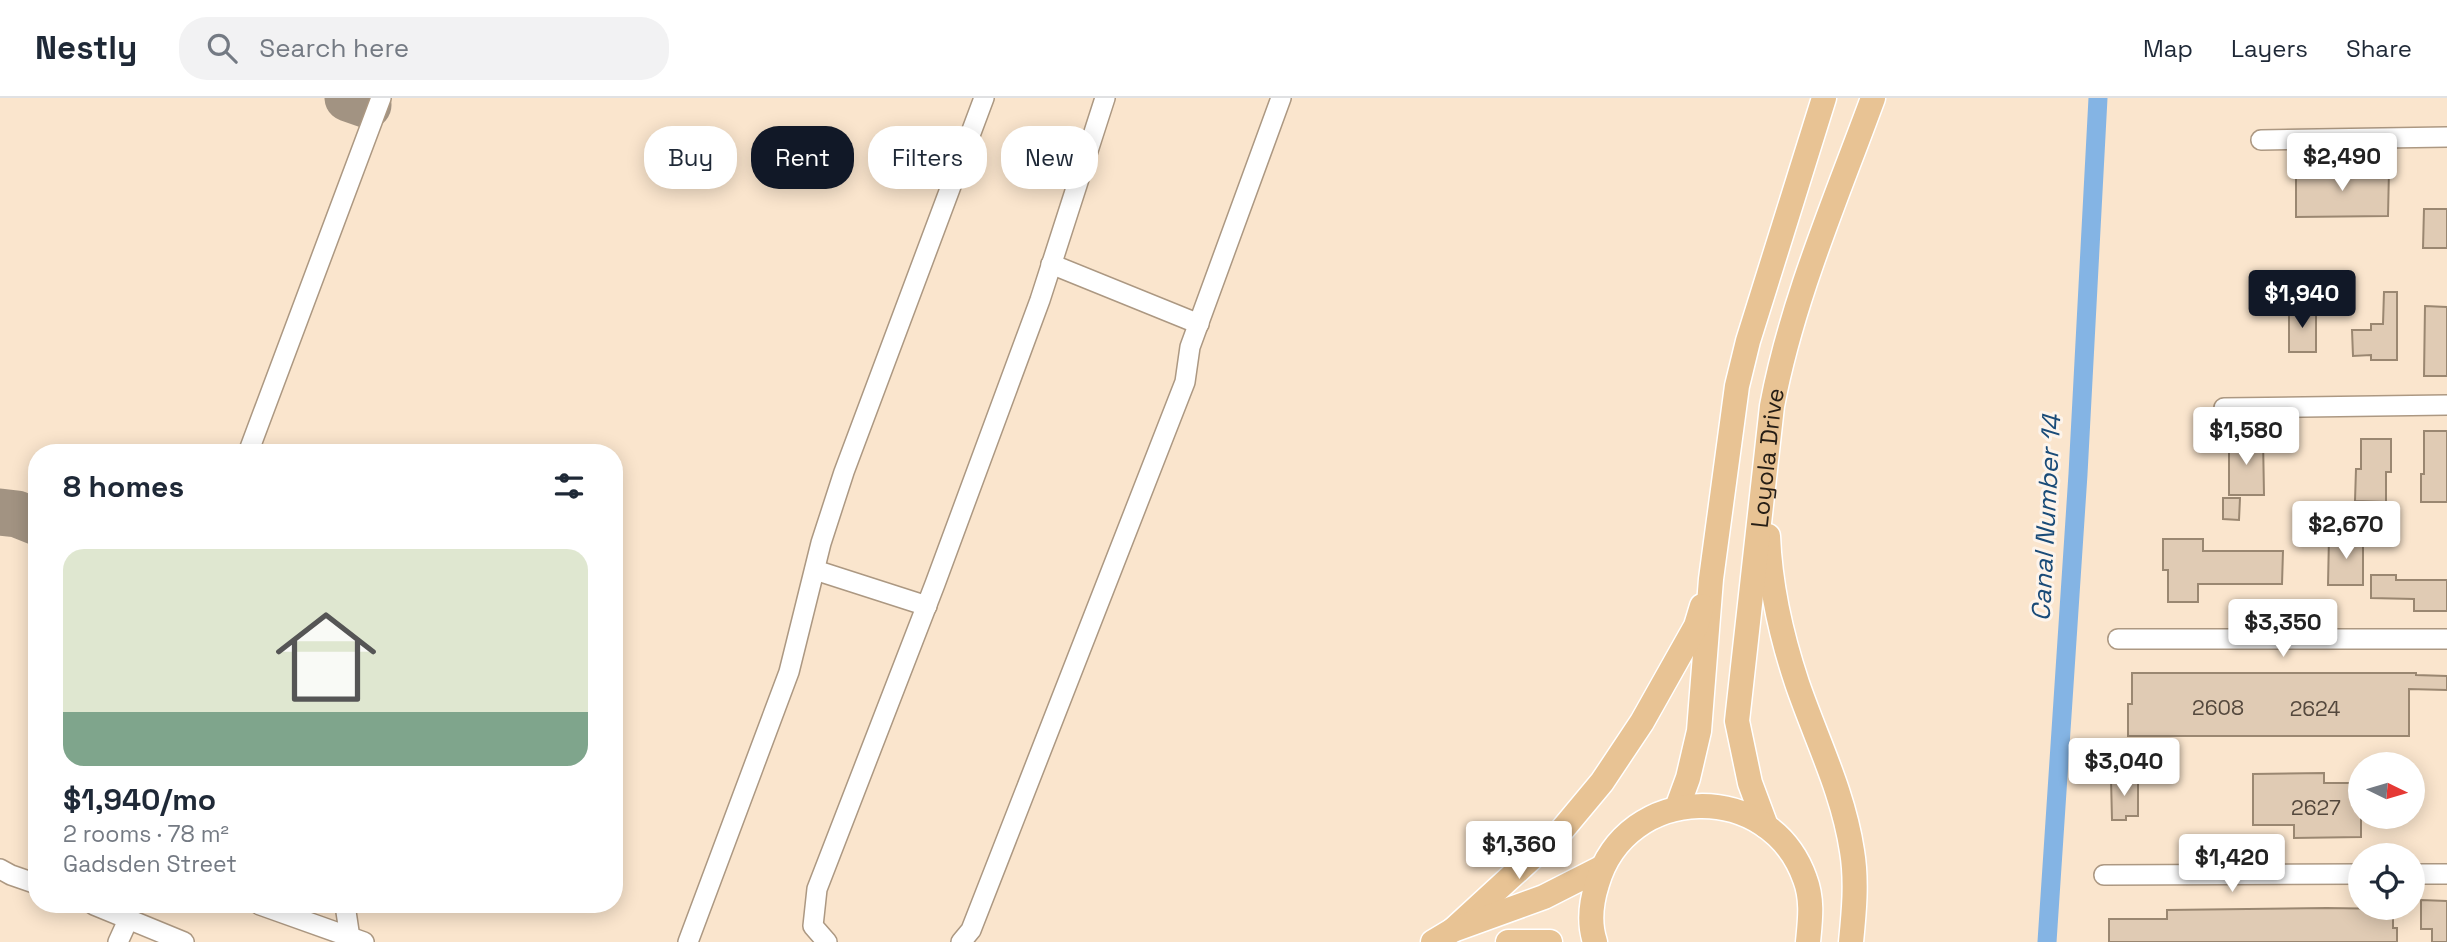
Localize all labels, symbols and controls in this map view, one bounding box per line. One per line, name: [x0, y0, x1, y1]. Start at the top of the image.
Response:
search box: [179, 17, 669, 80]
text: Nestly: [35, 27, 137, 69]
icon: search: [203, 29, 241, 67]
text: Search here: [259, 31, 409, 65]
text: Map: [2143, 33, 2193, 64]
text: Layers: [2231, 33, 2308, 64]
text: Share: [2346, 33, 2412, 64]
chip: Buy: [644, 126, 737, 189]
chip: Rent: [751, 126, 854, 189]
chip: Filters: [868, 126, 987, 189]
chip: New: [1001, 126, 1098, 189]
pin: $2,490: [2285, 134, 2399, 193]
text: $2,490: [2303, 141, 2381, 171]
pin: $1,940: [2245, 271, 2359, 330]
text: $1,940: [2265, 278, 2339, 308]
street label: Loyola Drive: [1743, 385, 1791, 530]
pin: $1,580: [2189, 408, 2303, 467]
water label: Canal Number 14: [2024, 413, 2068, 622]
text: $1,580: [2209, 415, 2283, 445]
text: 8 homes: [63, 467, 184, 506]
icon: filters: [550, 467, 588, 505]
pin: $2,670: [2289, 502, 2403, 561]
text: $2,670: [2308, 509, 2384, 539]
icon: home: [263, 594, 389, 720]
pin: $3,350: [2226, 600, 2340, 659]
text: $3,350: [2244, 607, 2322, 637]
house number: 2608: [2192, 694, 2244, 721]
house number: 2624: [2290, 695, 2340, 722]
pin: $3,040: [2067, 738, 2181, 798]
text: $3,040: [2085, 746, 2163, 776]
north arrow: [2348, 752, 2426, 830]
map controls: [2348, 752, 2425, 920]
text: $1,940/mo: [63, 780, 216, 819]
house number: 2627: [2291, 794, 2341, 821]
text: 2 rooms · 78 m²: [63, 819, 229, 849]
pin: $1,360: [1462, 822, 1576, 881]
text: $1,360: [1482, 829, 1556, 859]
pin: $1,420: [2175, 834, 2289, 894]
text: $1,420: [2195, 842, 2269, 872]
button: locate: [2348, 843, 2425, 920]
text: Gadsden Street: [63, 849, 237, 879]

